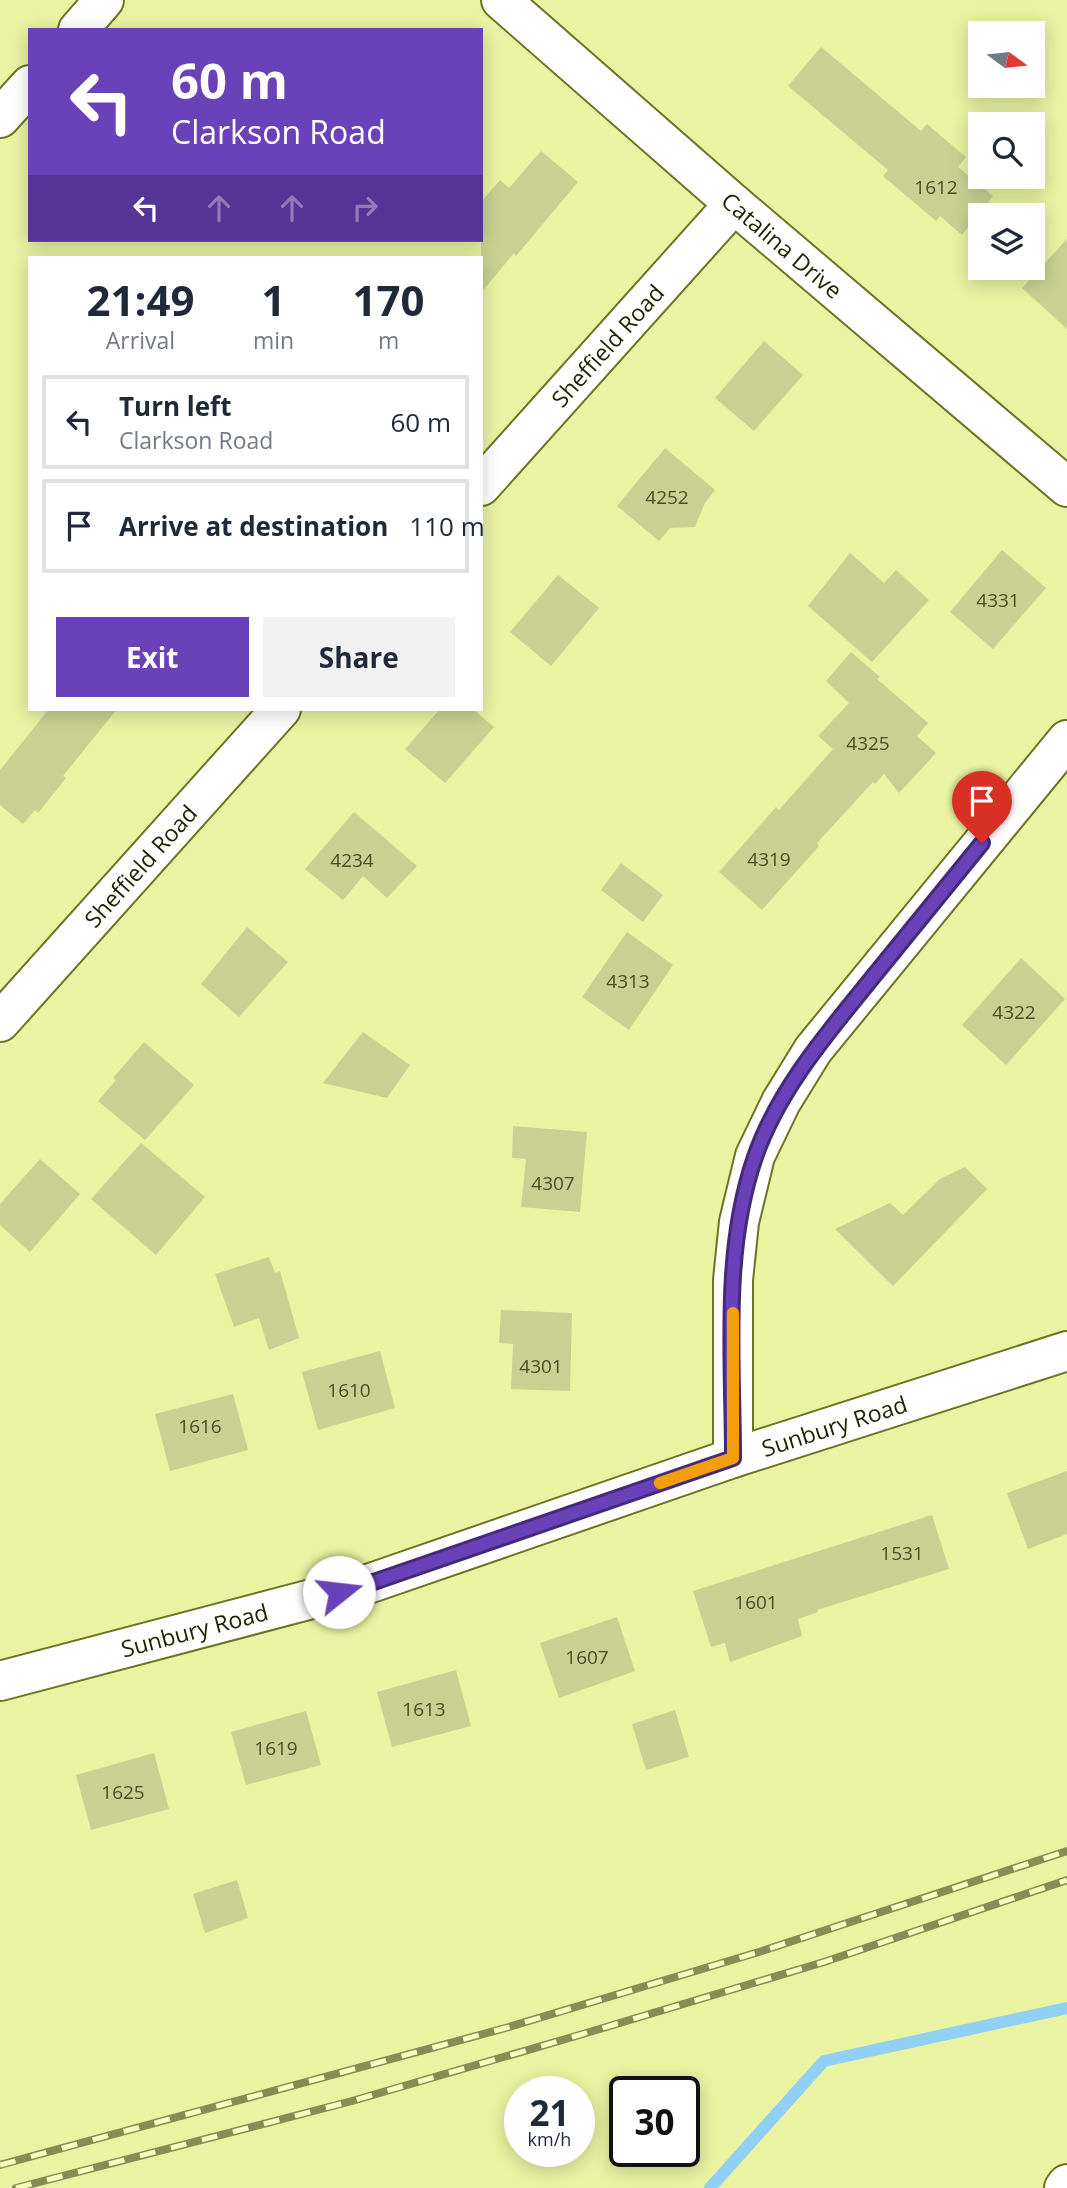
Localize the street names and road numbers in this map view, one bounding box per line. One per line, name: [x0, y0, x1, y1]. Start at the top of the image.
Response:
street label: Catalina Drive: [715, 185, 849, 305]
street label: Sheffield Road: [544, 277, 671, 414]
street label: Sheffield Road: [77, 798, 204, 934]
street label: Sunbury Road: [758, 1387, 911, 1464]
street label: Sunbury Road: [117, 1595, 271, 1665]

